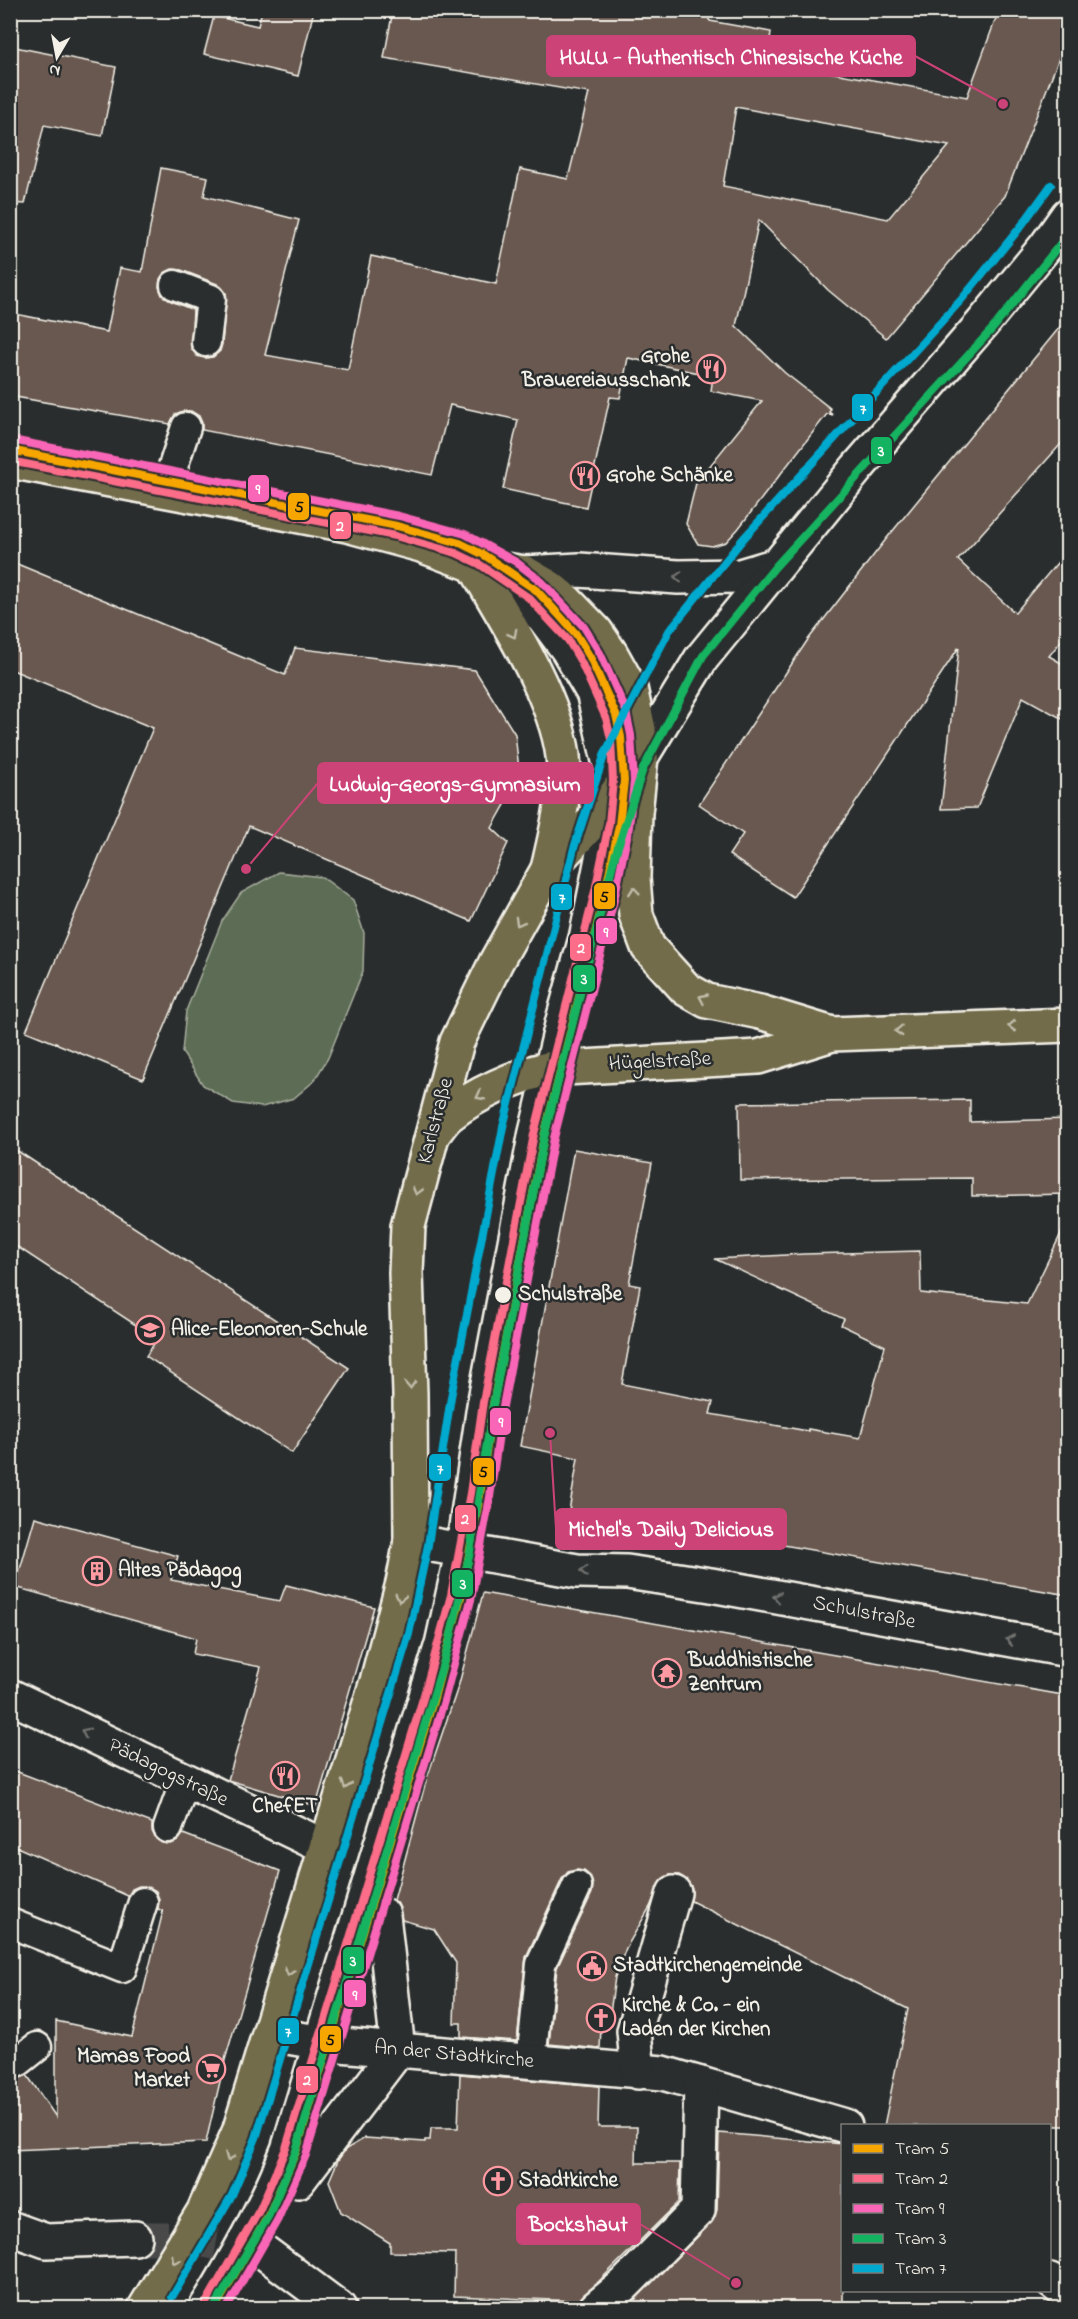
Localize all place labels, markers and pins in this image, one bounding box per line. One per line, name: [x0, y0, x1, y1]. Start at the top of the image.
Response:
callout: HULU - Authentisch Chinesische Küche: [547, 36, 915, 76]
place label: Grohe Brauereiausschank: [521, 342, 691, 396]
restaurant icon: Grohe Brauereiausschank: [695, 353, 727, 385]
restaurant icon: Grohe Schänke: [569, 460, 601, 492]
place label: Grohe Schänke: [606, 461, 734, 491]
callout: Ludwig-Georgs-Gymnasium: [318, 763, 593, 803]
place label: Schulstraße: [518, 1280, 623, 1310]
marker: Schulstraße: [493, 1285, 513, 1305]
school or university icon: Alice-Eleonoren-Schule: [134, 1314, 166, 1346]
place label: Alice-Eleonoren-Schule: [171, 1315, 368, 1345]
callout: Michel's Daily Delicious: [556, 1509, 786, 1549]
building icon: Altes Pädagog: [81, 1555, 113, 1587]
place label: Altes Pädagog: [118, 1556, 241, 1588]
place label: Buddhistische Zentrum: [687, 1646, 813, 1700]
temple icon: Buddhistische Zentrum: [651, 1657, 683, 1689]
restaurant icon: ChefET: [269, 1760, 301, 1792]
place label: ChefET: [252, 1792, 318, 1822]
public building icon: Stadtkirchengemeinde: [576, 1950, 608, 1982]
place label: Stadtkirchengemeinde: [613, 1951, 803, 1983]
place label: Kirche & Co. - ein Laden der Kirchen: [622, 1991, 770, 2045]
church icon: Kirche & Co. - ein Laden der Kirchen: [585, 2002, 617, 2034]
place label: Mamas Food Market: [77, 2042, 191, 2096]
supermarket icon: Mamas Food Market: [195, 2053, 227, 2085]
church icon: Stadtkirche: [482, 2165, 514, 2197]
place label: Stadtkirche: [519, 2166, 619, 2196]
callout: Bockshaut: [517, 2204, 640, 2244]

